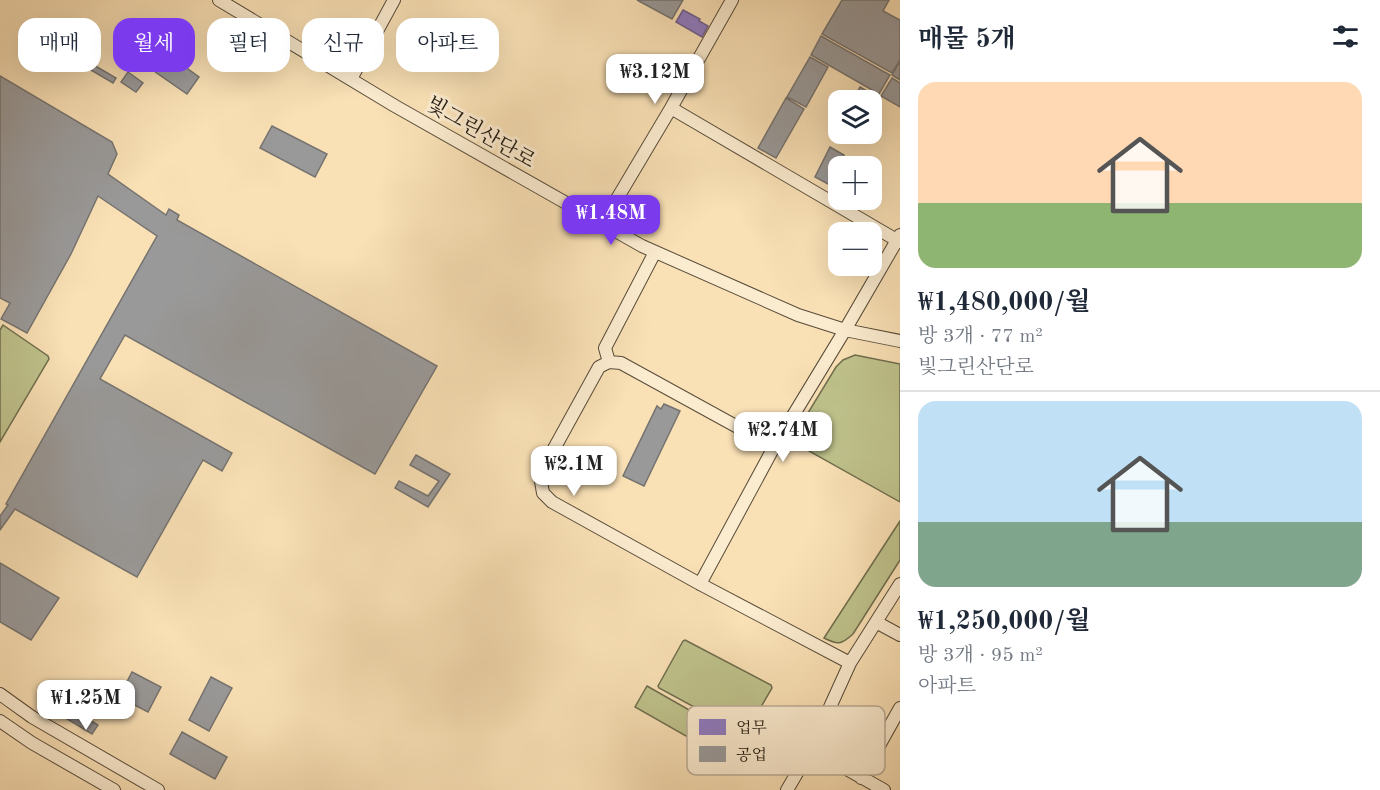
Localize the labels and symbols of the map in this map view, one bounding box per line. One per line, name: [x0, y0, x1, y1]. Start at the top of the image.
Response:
pin: ₩3.12M: [606, 54, 704, 105]
street label: 빛그린산단로: [422, 92, 539, 173]
pin: ₩1.48M: [562, 195, 660, 246]
pin: ₩2.74M: [734, 412, 832, 463]
pin: ₩2.1M: [532, 446, 616, 497]
pin: ₩1.25M: [37, 680, 135, 731]
legend: [687, 706, 885, 775]
text: 업무: [736, 720, 767, 737]
text: 공업: [736, 747, 767, 764]

